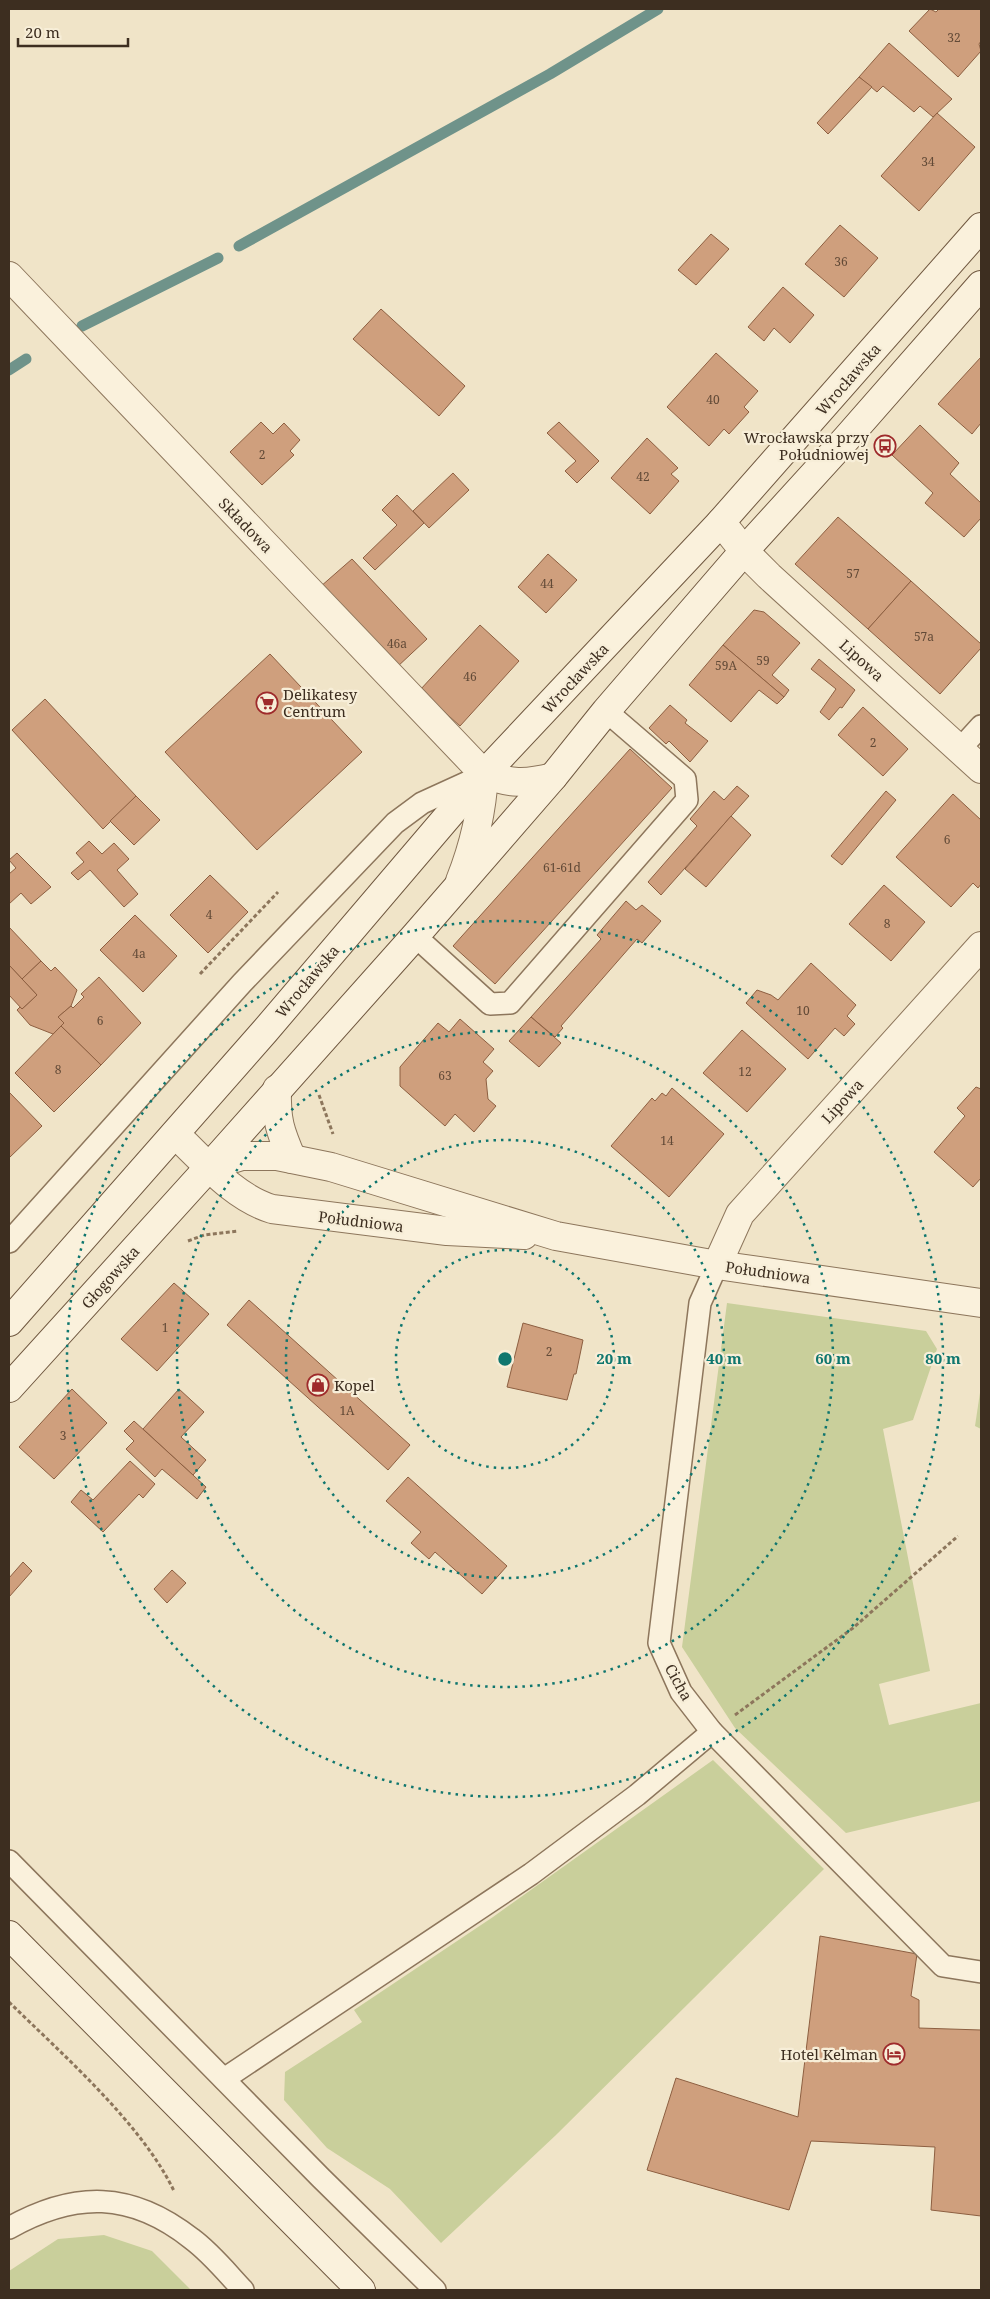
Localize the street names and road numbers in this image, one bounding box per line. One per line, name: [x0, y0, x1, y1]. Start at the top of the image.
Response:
street label: Wrocławska: [811, 339, 885, 419]
street label: Składowa: [215, 493, 277, 557]
street label: Lipowa: [835, 635, 889, 685]
street label: Wrocławska: [537, 639, 613, 717]
street label: Wrocławska: [271, 940, 343, 1022]
street label: Lipowa: [817, 1074, 867, 1128]
street label: Południowa: [317, 1206, 405, 1236]
street label: Głogowska: [77, 1241, 143, 1313]
street label: Południowa: [724, 1256, 812, 1288]
street label: Cicha: [661, 1660, 697, 1704]

